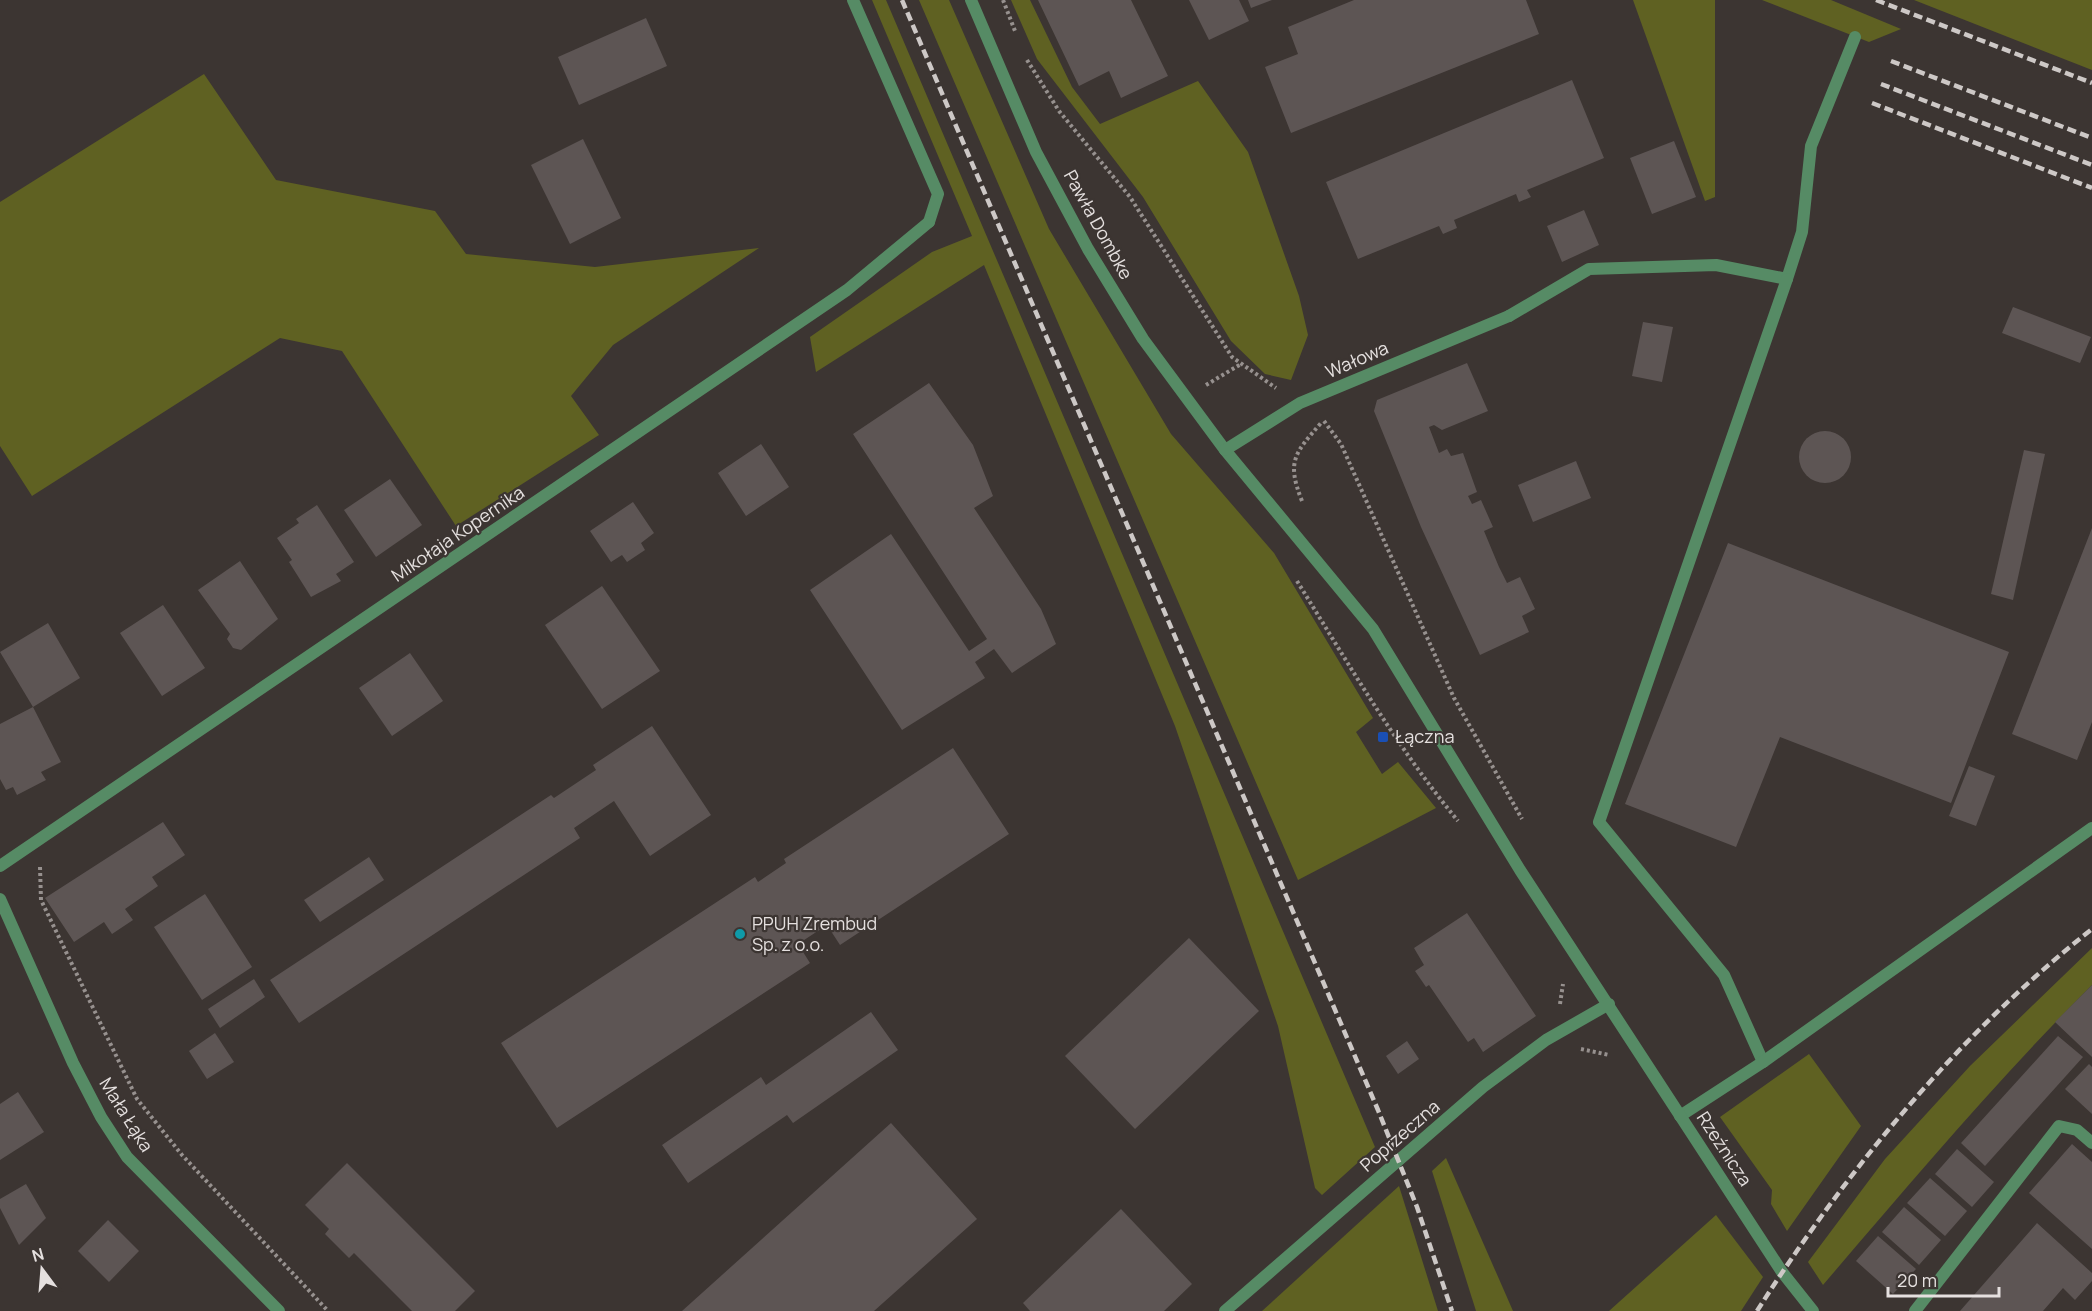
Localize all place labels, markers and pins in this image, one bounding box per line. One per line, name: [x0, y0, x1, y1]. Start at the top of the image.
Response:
place label: Łączna: [1395, 724, 1455, 748]
marker: Łączna: [1376, 730, 1390, 744]
place label: PPUH Zrembud Sp. z o.o.: [752, 911, 877, 956]
marker: PPUH Zrembud Sp. z o.o.: [733, 927, 747, 941]

